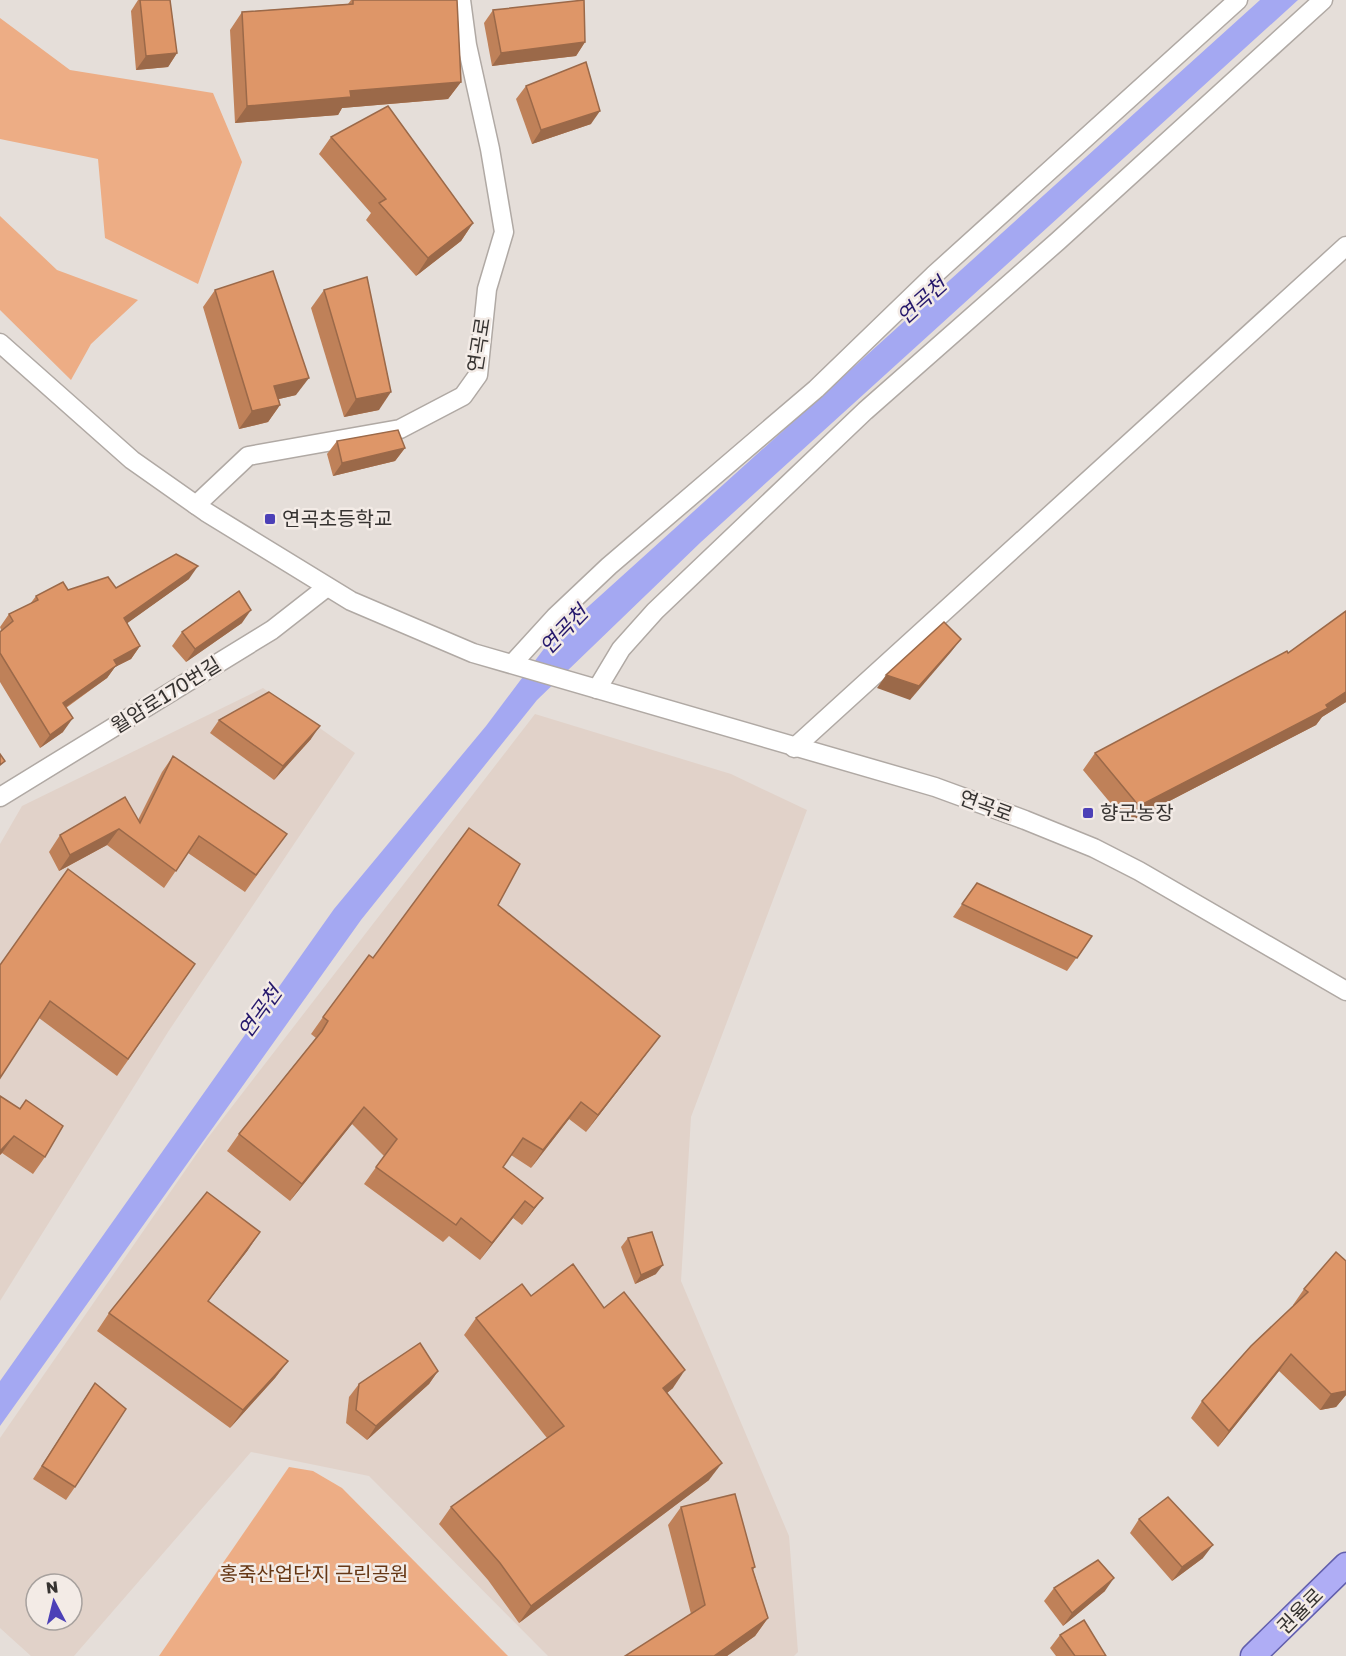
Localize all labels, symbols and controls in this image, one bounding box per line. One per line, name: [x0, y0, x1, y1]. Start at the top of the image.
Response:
water label: 연곡천: [891, 269, 954, 329]
street label: 연곡로: [462, 316, 494, 374]
place label: 연곡초등학교: [282, 506, 392, 530]
marker: 연곡초등학교: [263, 512, 277, 526]
water label: 연곡천: [534, 598, 595, 659]
street label: 월암로170번길: [106, 651, 225, 737]
street label: 연곡로: [956, 784, 1016, 826]
place label: 향군농장: [1100, 800, 1174, 824]
marker: 향군농장: [1081, 806, 1095, 820]
water label: 연곡천: [232, 978, 288, 1043]
park label: 홍죽산업단지 근린공원: [220, 1561, 409, 1585]
north arrow: [24, 1572, 84, 1632]
text: N: [45, 1576, 59, 1598]
street label: 권율로: [1271, 1582, 1327, 1638]

